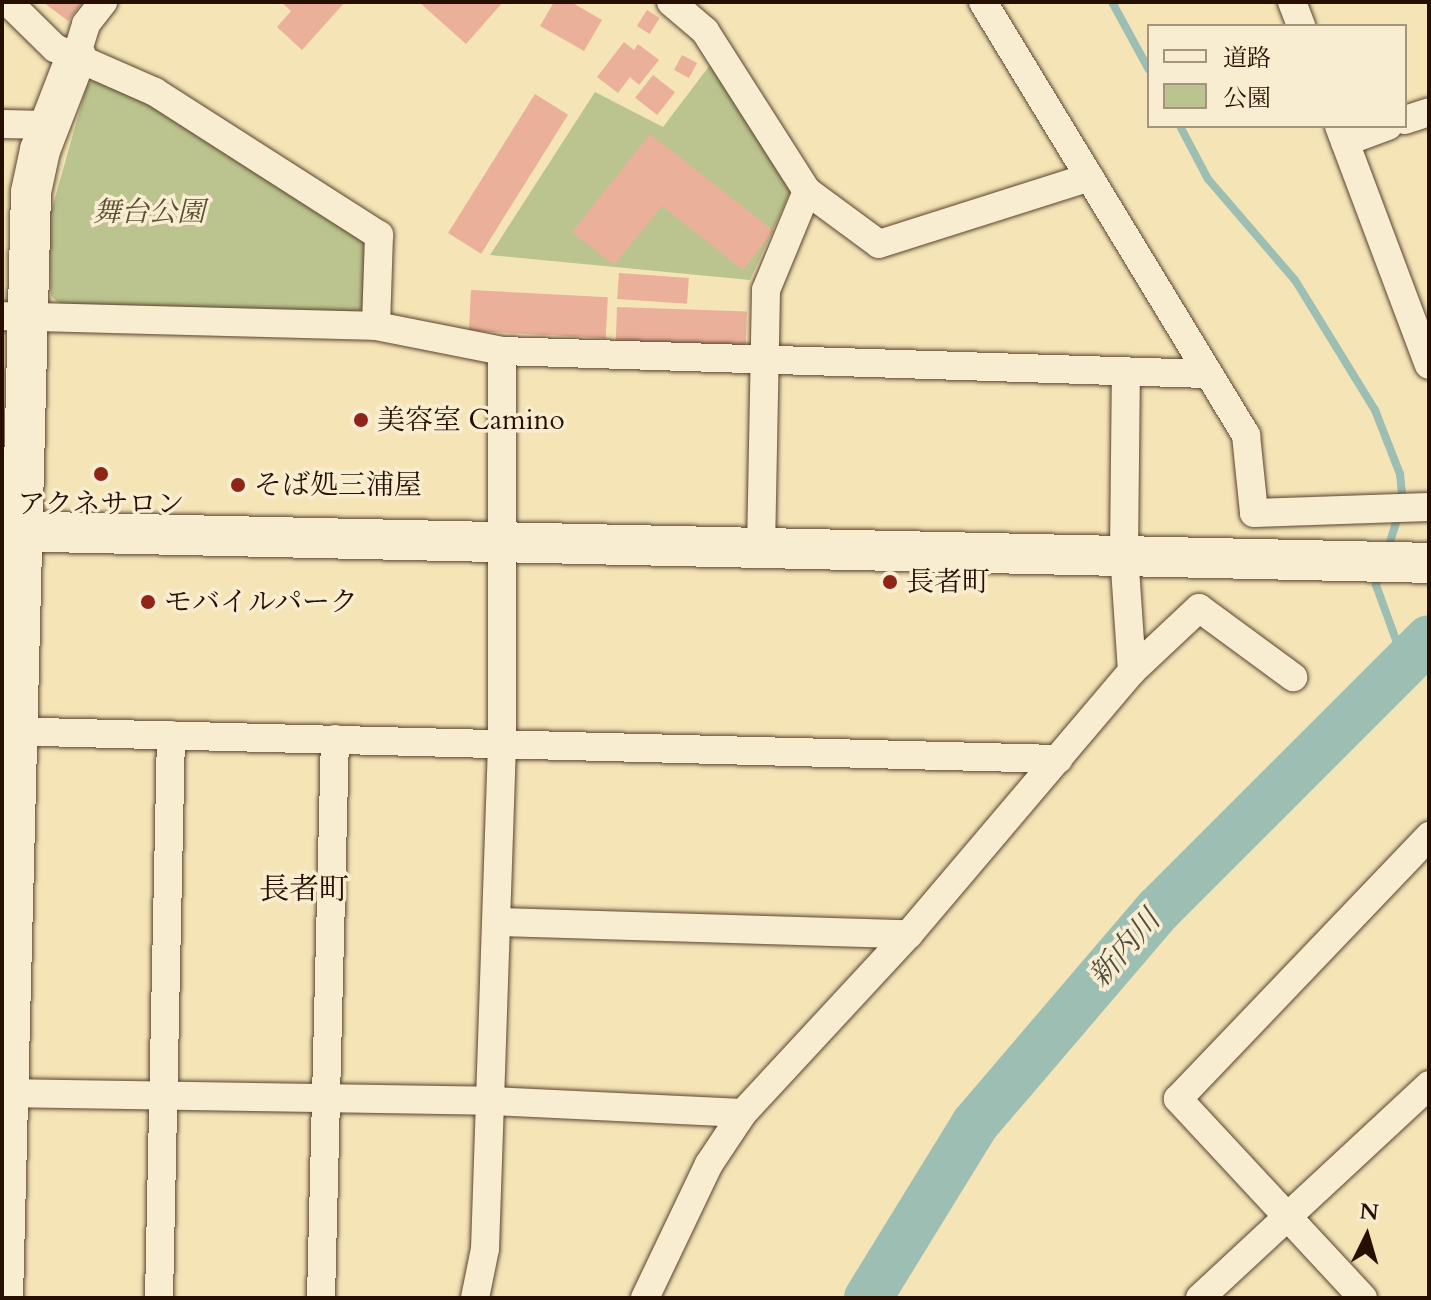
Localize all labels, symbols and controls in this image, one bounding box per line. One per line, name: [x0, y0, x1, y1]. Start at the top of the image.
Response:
legend: [1147, 24, 1407, 128]
text: 道路: [1223, 42, 1271, 75]
text: 公園: [1223, 82, 1271, 115]
park label: 舞台公園: [93, 195, 205, 229]
place label: 美容室 Camino: [377, 403, 565, 437]
marker: 美容室 Camino: [352, 411, 370, 429]
marker: アクネサロン: [92, 465, 110, 483]
place label: そば処三浦屋: [254, 468, 422, 502]
marker: そば処三浦屋: [229, 476, 247, 494]
place label: アクネサロン: [17, 487, 185, 521]
place label: 長者町: [906, 565, 990, 599]
marker: 長者町: [881, 573, 899, 591]
place label: モバイルパーク: [164, 585, 360, 619]
marker: モバイルパーク: [139, 593, 157, 611]
district label: 長者町: [259, 872, 349, 908]
water label: 新内川: [1082, 903, 1168, 995]
north arrow: [1327, 1196, 1407, 1276]
text: N: [1358, 1196, 1380, 1228]

